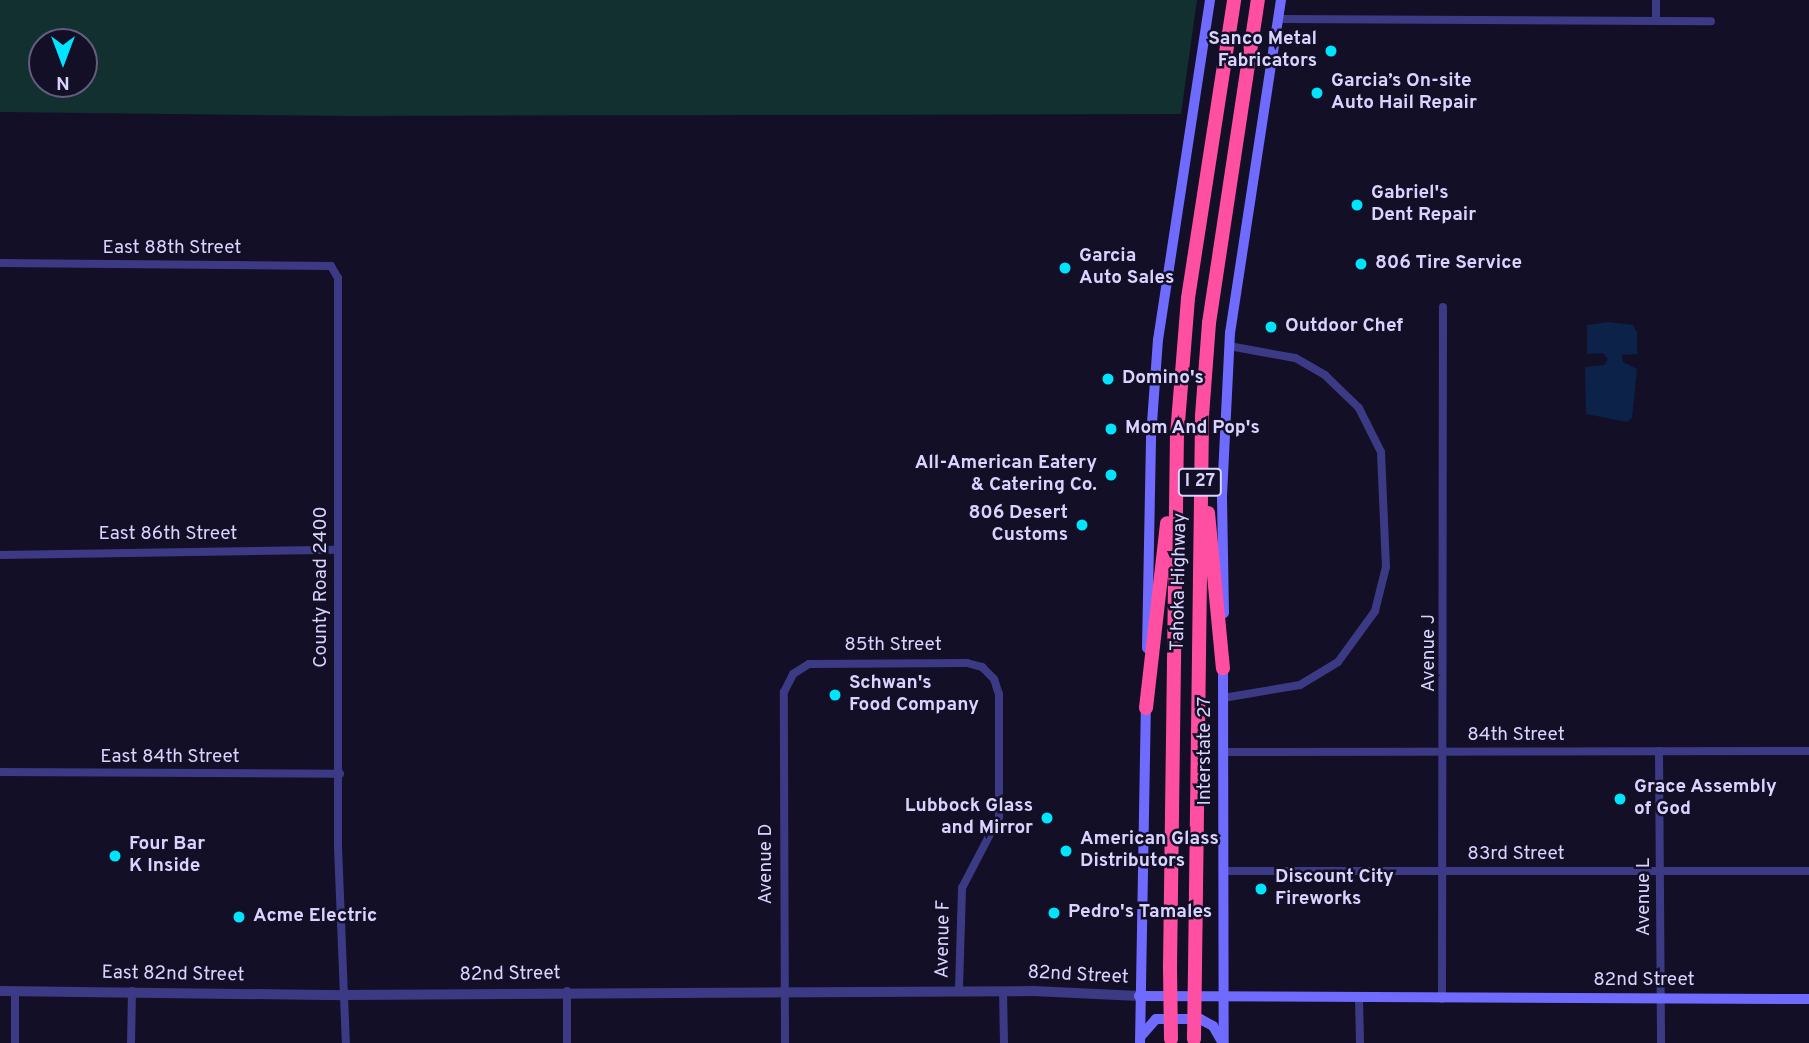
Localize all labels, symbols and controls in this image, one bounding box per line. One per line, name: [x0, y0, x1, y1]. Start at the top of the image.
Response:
north arrow: [28, 28, 98, 98]
place label: Sanco Metal Fabricators: [1208, 29, 1317, 73]
marker: Sanco Metal Fabricators: [1323, 43, 1339, 59]
text: N: [56, 70, 70, 94]
place label: Garcia’s On-site Auto Hail Repair: [1331, 71, 1477, 115]
marker: Garcia’s On-site Auto Hail Repair: [1309, 85, 1325, 101]
place label: Gabriel's Dent Repair: [1371, 183, 1476, 227]
marker: Gabriel's Dent Repair: [1349, 197, 1365, 213]
street label: East 88th Street: [103, 238, 241, 260]
place label: Garcia Auto Sales: [1079, 246, 1174, 290]
place label: 806 Tire Service: [1375, 253, 1522, 275]
marker: 806 Tire Service: [1353, 256, 1369, 272]
marker: Garcia Auto Sales: [1057, 260, 1073, 276]
place label: Outdoor Chef: [1285, 316, 1403, 338]
marker: Outdoor Chef: [1263, 319, 1279, 335]
place label: Domino's: [1122, 368, 1204, 390]
marker: Domino's: [1100, 371, 1116, 387]
place label: Mom And Pop's: [1125, 418, 1261, 440]
marker: Mom And Pop's: [1103, 421, 1119, 437]
place label: All-American Eatery & Catering Co.: [915, 453, 1097, 497]
marker: All-American Eatery & Catering Co.: [1103, 467, 1119, 483]
road number: I 27: [1177, 468, 1223, 496]
place label: 806 Desert Customs: [969, 503, 1068, 547]
street label: County Road 2400: [311, 506, 333, 668]
street label: Tahoka Highway: [1167, 513, 1193, 651]
marker: 806 Desert Customs: [1074, 517, 1090, 533]
street label: East 86th Street: [99, 524, 237, 546]
street label: Avenue J: [1419, 614, 1441, 692]
street label: 85th Street: [844, 635, 942, 657]
place label: Schwan's Food Company: [849, 673, 979, 717]
marker: Schwan's Food Company: [827, 687, 843, 703]
street label: Interstate 27: [1195, 697, 1217, 805]
street label: 84th Street: [1467, 725, 1565, 747]
street label: East 84th Street: [100, 747, 240, 769]
place label: Grace Assembly of God: [1634, 777, 1777, 821]
marker: Grace Assembly of God: [1612, 791, 1628, 807]
place label: Lubbock Glass and Mirror: [905, 796, 1033, 840]
marker: Lubbock Glass and Mirror: [1039, 810, 1055, 826]
street label: Avenue D: [756, 824, 778, 904]
place label: American Glass Distributors: [1080, 829, 1219, 873]
place label: Four Bar K Inside: [129, 834, 205, 878]
marker: American Glass Distributors: [1058, 843, 1074, 859]
street label: 83rd Street: [1467, 844, 1565, 866]
marker: Four Bar K Inside: [107, 848, 123, 864]
street label: Avenue L: [1634, 858, 1656, 936]
place label: Discount City Fireworks: [1275, 867, 1394, 911]
marker: Discount City Fireworks: [1253, 881, 1269, 897]
street label: Avenue F: [932, 899, 956, 979]
place label: Pedro's Tamales: [1068, 902, 1212, 924]
marker: Pedro's Tamales: [1046, 905, 1062, 921]
place label: Acme Electric: [253, 906, 377, 928]
marker: Acme Electric: [231, 909, 247, 925]
street label: East 82nd Street: [101, 962, 245, 988]
street label: 82nd Street: [1027, 962, 1129, 990]
street label: 82nd Street: [459, 963, 561, 987]
street label: 82nd Street: [1593, 970, 1695, 992]

